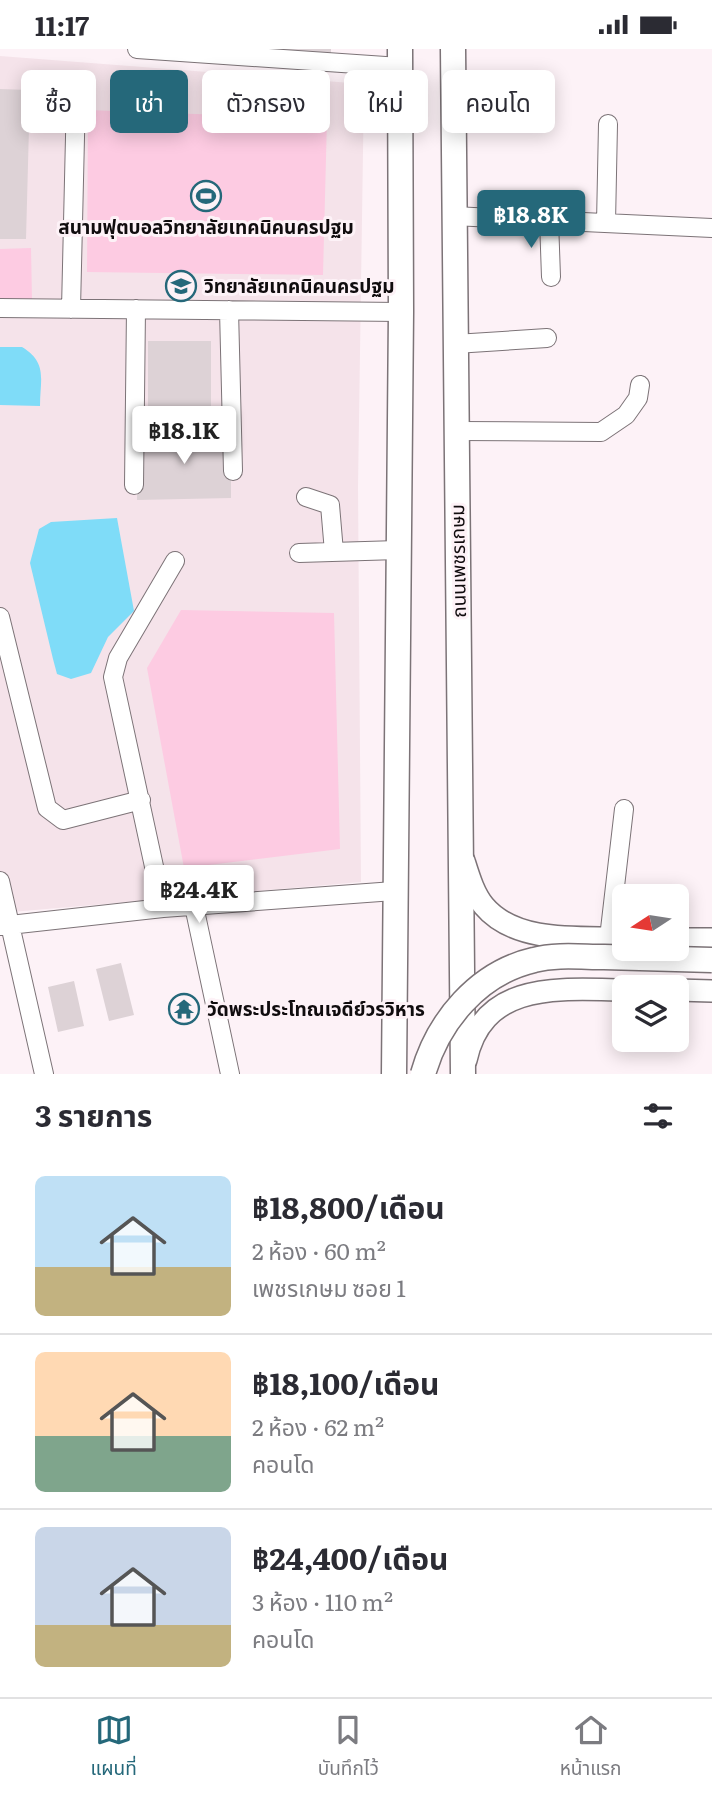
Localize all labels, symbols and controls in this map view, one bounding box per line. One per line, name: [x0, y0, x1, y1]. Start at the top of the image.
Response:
text: 11:17: [35, 5, 89, 44]
chip: ซื้อ: [21, 70, 96, 133]
chip: เช่า: [110, 70, 188, 133]
chip: ตัวกรอง: [202, 70, 330, 133]
chip: ใหม่: [344, 70, 428, 133]
chip: คอนโด: [442, 70, 555, 133]
sports icon: สนามฟุตบอลวิทยาลัยเทคนิคนครปฐม: [189, 179, 223, 213]
pin: ฿18.8K: [474, 191, 588, 250]
text: ฿18.8K: [493, 196, 569, 230]
place label: สนามฟุตบอลวิทยาลัยเทคนิคนครปฐม: [58, 212, 354, 240]
school or university icon: วิทยาลัยเทคนิคนครปฐม: [164, 269, 198, 303]
place label: วิทยาลัยเทคนิคนครปฐม: [203, 271, 394, 299]
pin: ฿18.1K: [127, 407, 241, 466]
text: ฿18.1K: [148, 412, 220, 446]
street label: ถนนเพชรเกษม: [442, 504, 472, 618]
pin: ฿24.4K: [142, 865, 256, 925]
text: ฿24.4K: [160, 871, 238, 905]
north arrow: [612, 884, 690, 961]
map controls: [612, 884, 689, 1052]
button: layers: [612, 975, 689, 1052]
temple icon: วัดพระประโทณเจดีย์วรวิหาร: [167, 992, 201, 1026]
place label: วัดพระประโทณเจดีย์วรวิหาร: [207, 994, 425, 1022]
text: 3 รายการ: [35, 1092, 152, 1136]
icon: filters: [639, 1097, 677, 1135]
text: ฿18,800/เดือน: [252, 1184, 445, 1228]
icon: home: [91, 1204, 175, 1288]
text: 2 ห้อง · 60 m²: [252, 1233, 386, 1267]
text: เพชรเกษม ซอย 1: [252, 1270, 406, 1304]
text: ฿18,100/เดือน: [252, 1360, 440, 1404]
icon: home: [91, 1380, 175, 1464]
text: 2 ห้อง · 62 m²: [252, 1409, 384, 1443]
text: คอนโด: [252, 1446, 314, 1480]
text: ฿24,400/เดือน: [252, 1535, 448, 1579]
icon: home: [91, 1555, 175, 1639]
text: 3 ห้อง · 110 m²: [252, 1584, 393, 1618]
text: คอนโด: [252, 1621, 314, 1655]
tab: แผนที่: [90, 1711, 137, 1784]
tab: บันทึกไว้: [318, 1711, 379, 1784]
tab: หน้าแรก: [560, 1711, 622, 1784]

